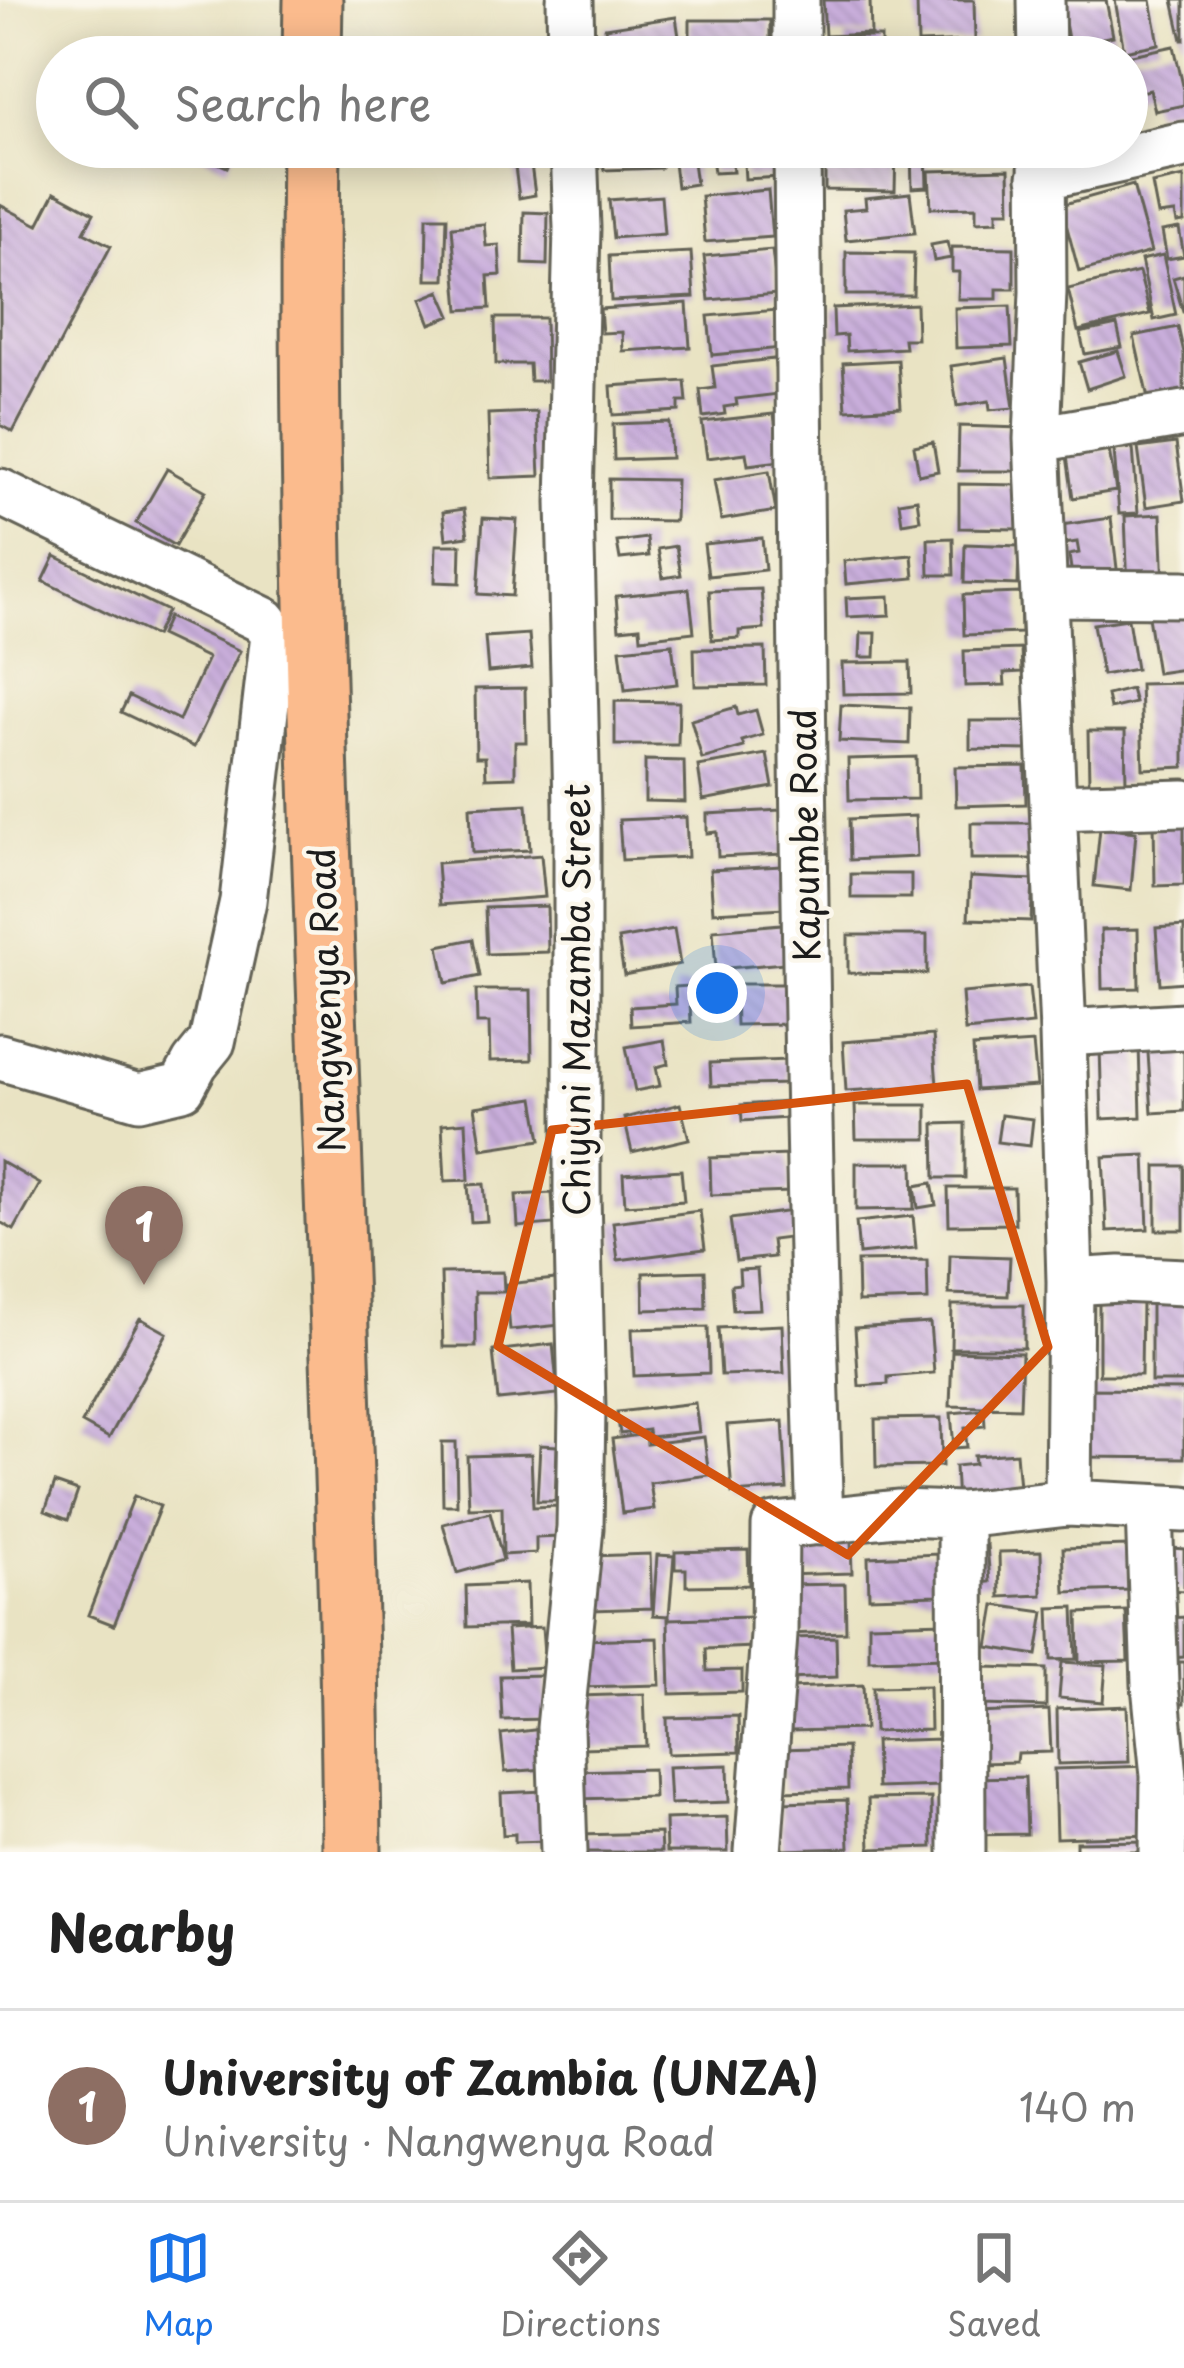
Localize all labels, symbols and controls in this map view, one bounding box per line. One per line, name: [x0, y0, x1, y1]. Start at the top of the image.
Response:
search box: [36, 36, 1148, 168]
text: Search here: [174, 68, 431, 136]
icon: search: [78, 69, 144, 135]
street label: Kapumbe Road: [774, 708, 832, 962]
street label: Chiyuni Mazamba Street: [548, 784, 602, 1216]
street label: Nangwenya Road: [293, 847, 357, 1153]
your location: [687, 963, 747, 1023]
pin: 1: [105, 1186, 183, 1285]
text: Nearby: [48, 1892, 235, 1969]
text: University of Zambia (UNZA): [162, 2042, 819, 2110]
text: 1: [78, 2076, 96, 2135]
text: 140 m: [1019, 2076, 1136, 2135]
text: University · Nangwenya Road: [162, 2110, 715, 2169]
tab: Map: [143, 2225, 214, 2347]
tab: Directions: [500, 2225, 661, 2347]
tab: Saved: [947, 2225, 1041, 2347]

